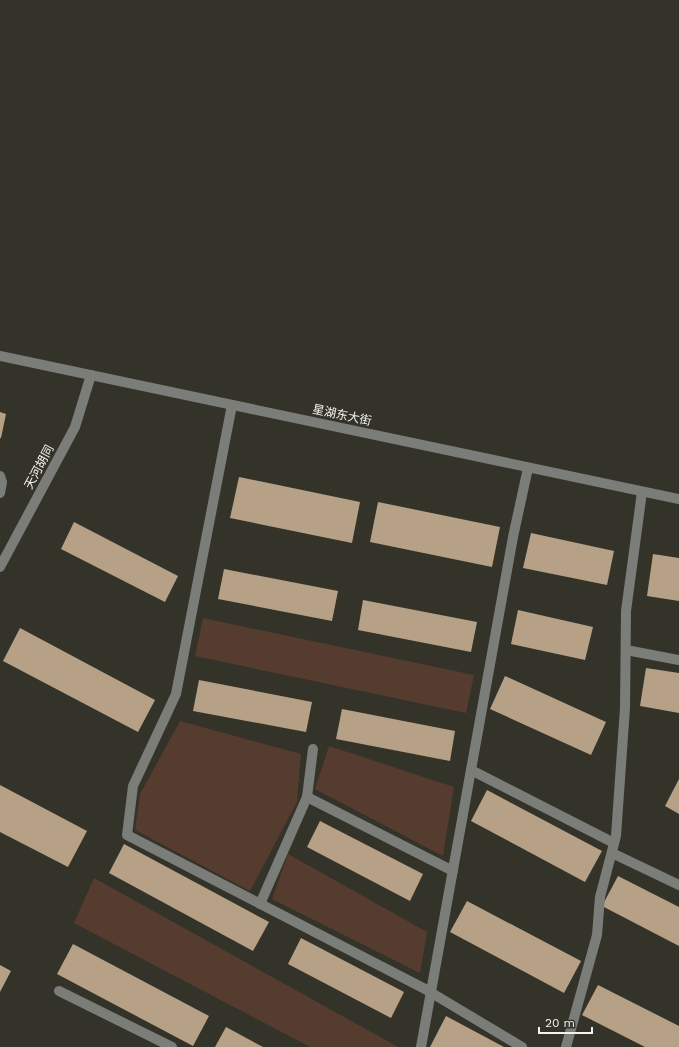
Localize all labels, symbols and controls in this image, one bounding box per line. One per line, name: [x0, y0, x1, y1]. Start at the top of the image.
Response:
street label: 星湖东大街: [311, 402, 373, 428]
street label: 天河胡同: [22, 443, 56, 491]
scale bar: [539, 1009, 592, 1035]
text: 20 m: [545, 1016, 575, 1030]

